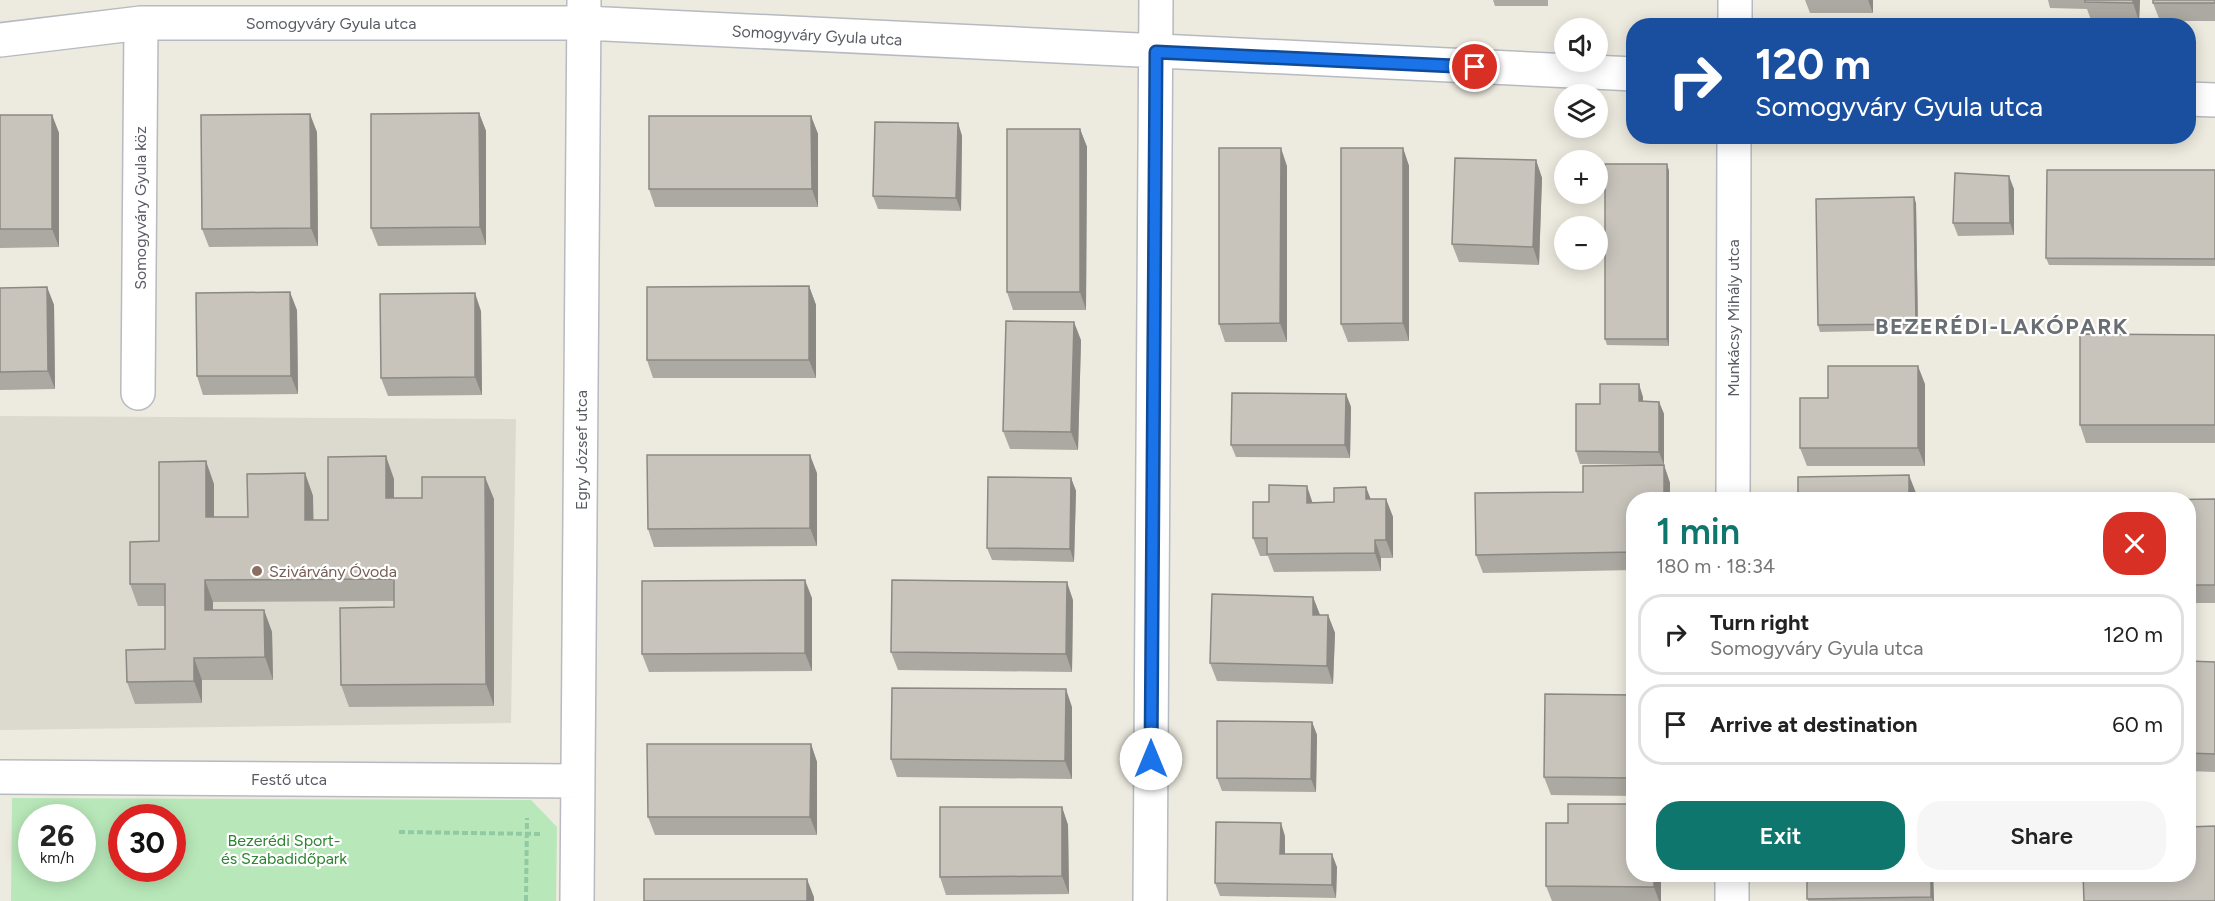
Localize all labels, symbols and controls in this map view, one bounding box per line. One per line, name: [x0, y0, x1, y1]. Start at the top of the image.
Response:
street label: Somogyváry Gyula utca: [246, 14, 416, 33]
map controls: [1554, 18, 1608, 270]
button: sound: [1554, 18, 1608, 72]
street label: Somogyváry Gyula utca: [731, 22, 903, 49]
text: 120 m: [1755, 39, 1871, 90]
pin: [1449, 41, 1500, 92]
icon: right: [1656, 42, 1734, 120]
icon: arrive: [1458, 50, 1491, 83]
button: layers: [1554, 84, 1608, 138]
text: Somogyváry Gyula utca: [1755, 90, 2043, 123]
street label: Somogyváry Gyula köz: [131, 126, 150, 290]
button: +: [1554, 150, 1608, 204]
button: −: [1554, 216, 1608, 270]
street label: Munkácsy Mihály utca: [1724, 239, 1743, 397]
district label: BEZERÉDI-LAKÓPARK: [1875, 313, 2129, 340]
street label: Egry József utca: [572, 390, 591, 510]
text: 1 min: [1656, 510, 1740, 553]
button: close: [2103, 512, 2166, 575]
text: 180 m · 18:34: [1656, 554, 1775, 578]
place label: Szivárvány Óvoda: [269, 562, 397, 581]
marker: Szivárvány Óvoda: [250, 564, 264, 578]
text: Turn right: [1710, 609, 1809, 636]
icon: right: [1659, 618, 1692, 651]
text: 120 m: [2103, 621, 2163, 648]
text: Somogyváry Gyula utca: [1710, 636, 1923, 660]
icon: arrive: [1659, 708, 1692, 741]
text: Arrive at destination: [1710, 711, 1918, 738]
text: 60 m: [2112, 711, 2163, 738]
position arrow: [1119, 727, 1183, 791]
street label: Festő utca: [251, 770, 327, 789]
button: Exit: [1656, 801, 1905, 870]
button: Share: [1917, 801, 2166, 870]
speed limit sign: 30: [108, 804, 186, 882]
text: 26: [40, 817, 74, 854]
park label: Bezerédi Sport- és Szabadidőpark: [221, 831, 347, 868]
text: km/h: [40, 849, 74, 867]

